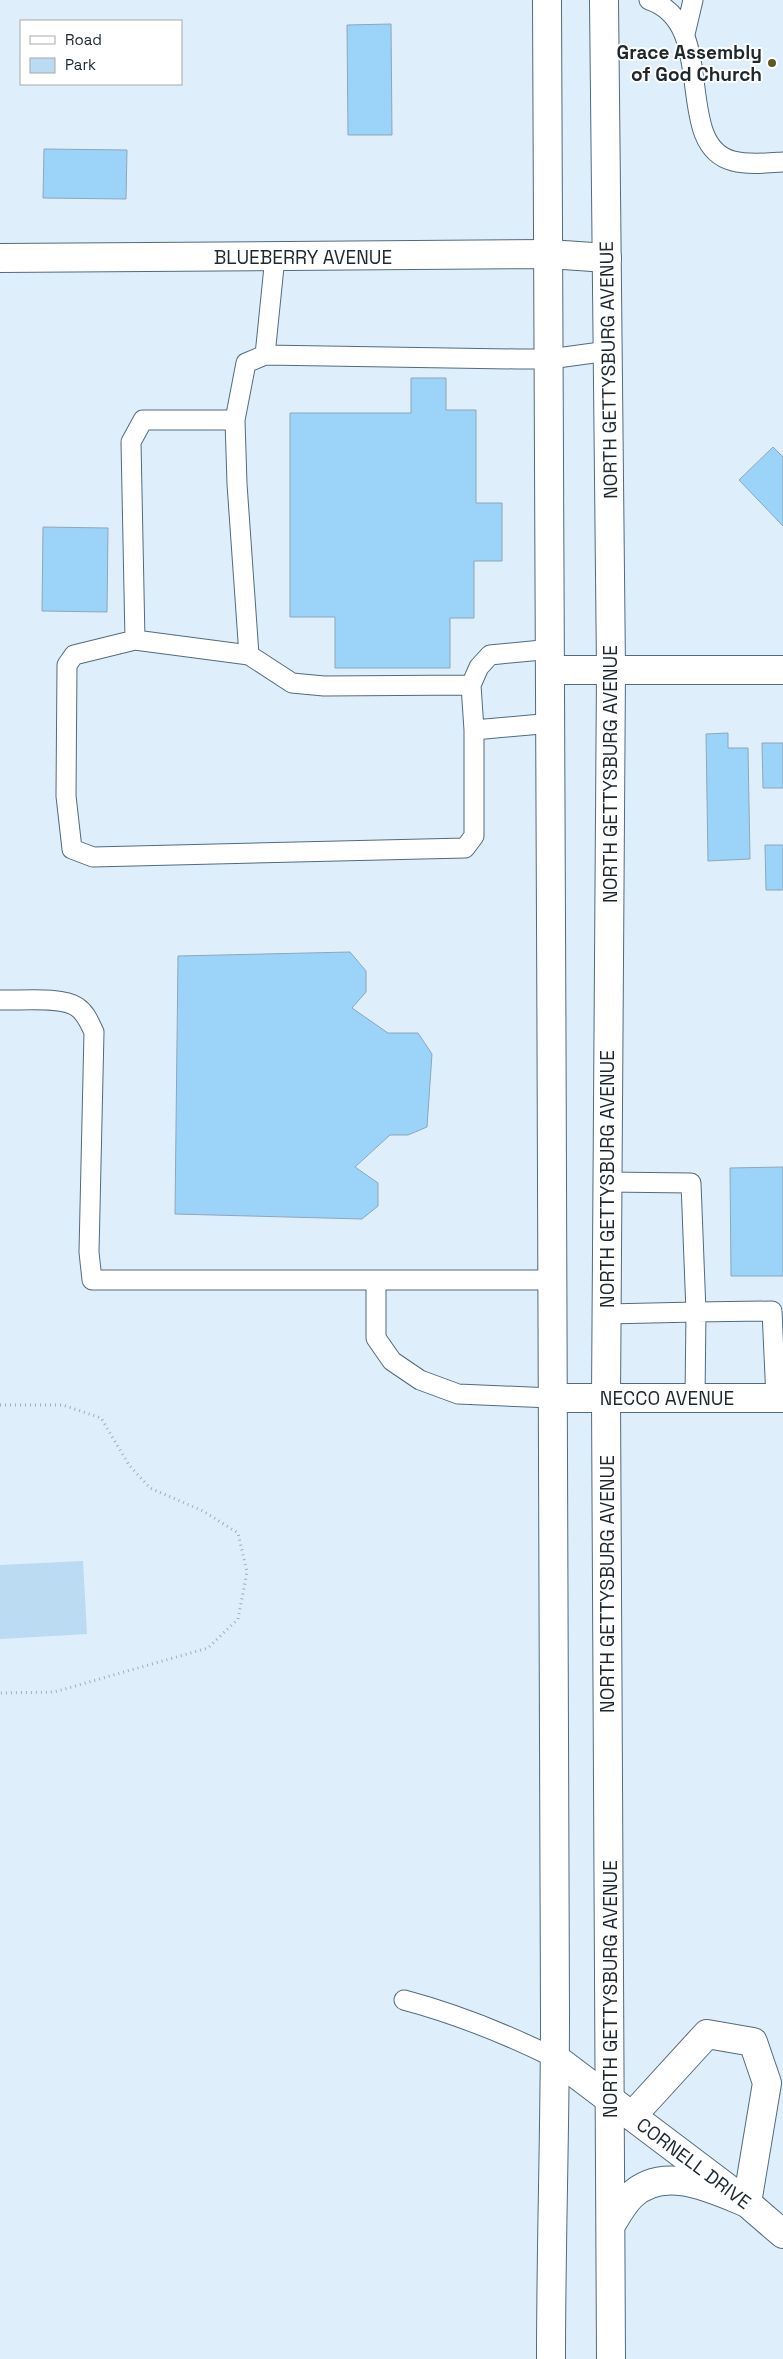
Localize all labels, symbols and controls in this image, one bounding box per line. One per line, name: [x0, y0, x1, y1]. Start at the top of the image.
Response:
legend: [20, 20, 182, 85]
text: Road: [65, 30, 102, 49]
place label: Grace Assembly of God Church: [617, 40, 762, 87]
text: Park: [65, 55, 96, 74]
marker: Grace Assembly of God Church: [766, 57, 778, 69]
street label: NORTH GETTYSBURG AVENUE: [594, 241, 623, 499]
street label: BLUEBERRY AVENUE: [214, 245, 392, 270]
street label: NORTH GETTYSBURG AVENUE: [598, 645, 623, 903]
street label: NORTH GETTYSBURG AVENUE: [595, 1050, 620, 1308]
street label: NECCO AVENUE: [600, 1386, 734, 1411]
street label: NORTH GETTYSBURG AVENUE: [595, 1455, 620, 1713]
street label: NORTH GETTYSBURG AVENUE: [598, 1860, 623, 2118]
street label: CORNELL DRIVE: [631, 2112, 756, 2215]

